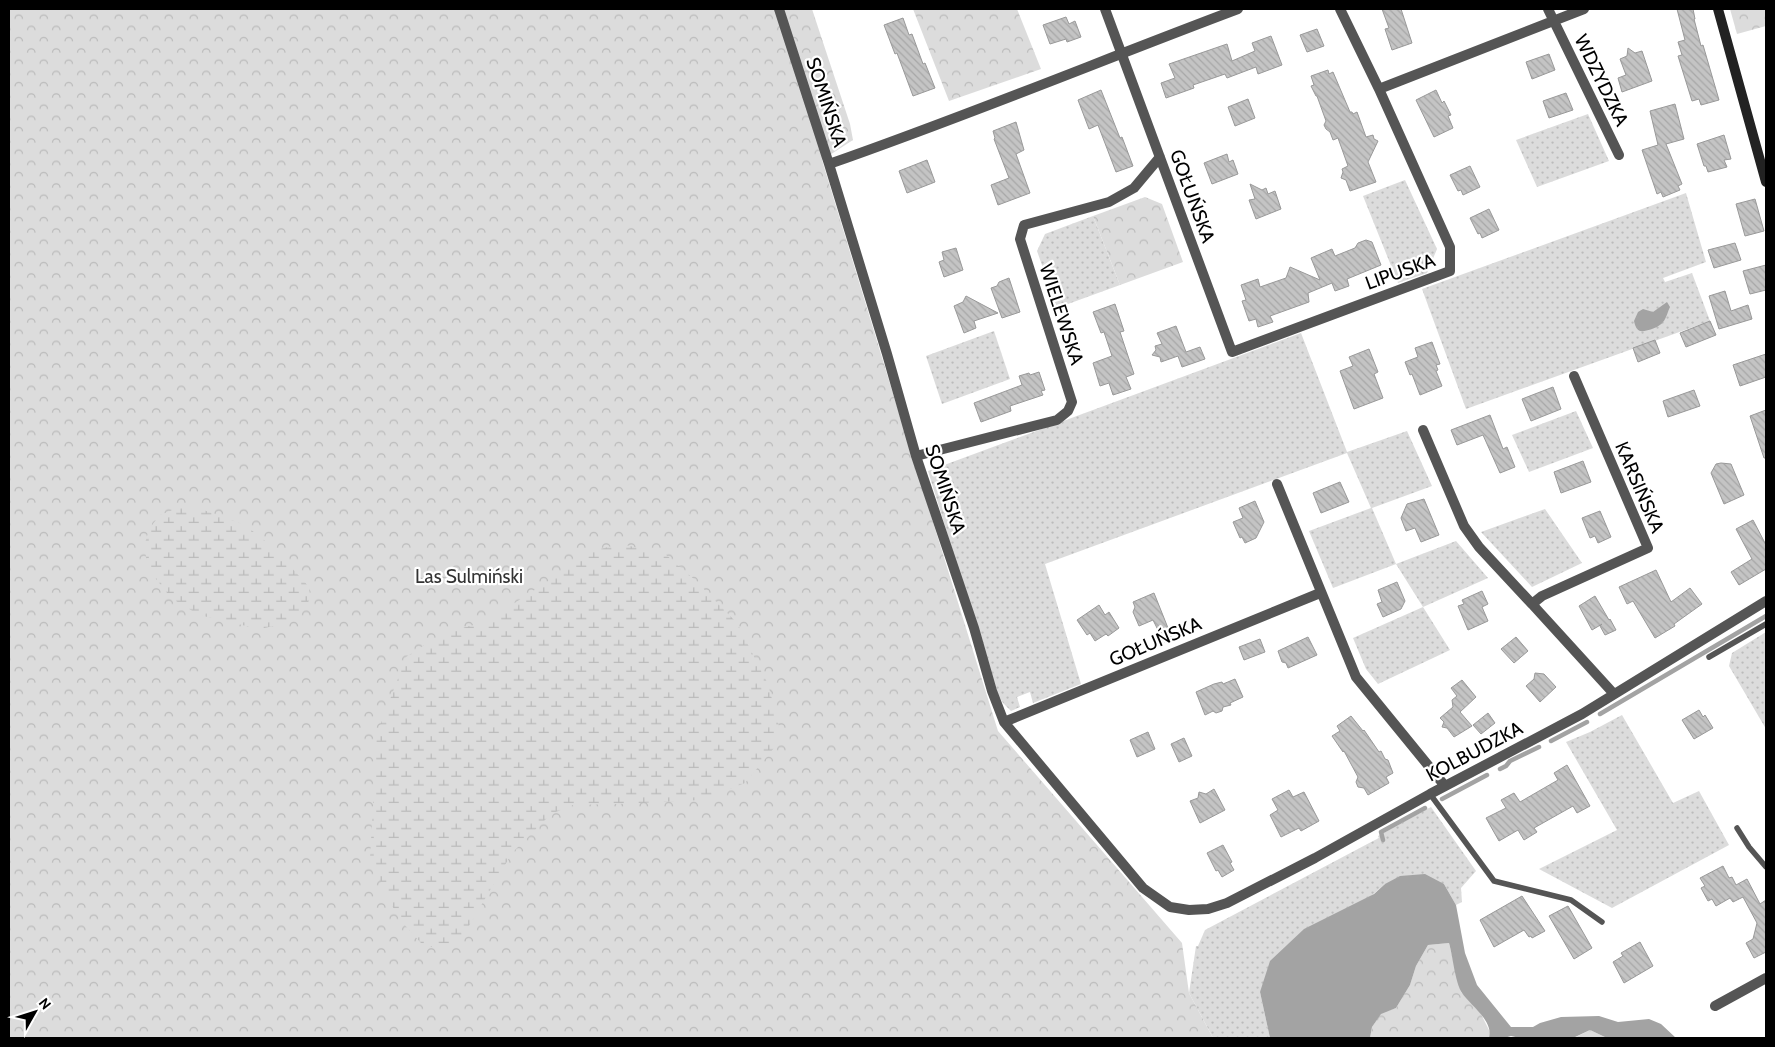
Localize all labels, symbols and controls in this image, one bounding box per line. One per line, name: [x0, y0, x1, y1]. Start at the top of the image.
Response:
street label: WDZYDZKA: [1570, 31, 1634, 130]
street label: SOMIŃSKA: [801, 54, 853, 150]
street label: GOŁUŃSKA: [1165, 146, 1221, 246]
street label: LIPUSKA: [1362, 248, 1438, 295]
street label: WIELEWSKA: [1034, 261, 1089, 368]
street label: KARSIŃSKA: [1610, 438, 1670, 537]
street label: SOMIŃSKA: [920, 441, 972, 537]
park label: Las Sulmiński: [415, 565, 523, 588]
street label: GOŁUŃSKA: [1105, 611, 1205, 671]
street label: KOLBUDZKA: [1422, 716, 1527, 786]
north arrow: [10, 987, 60, 1037]
text: N: [35, 994, 55, 1013]

